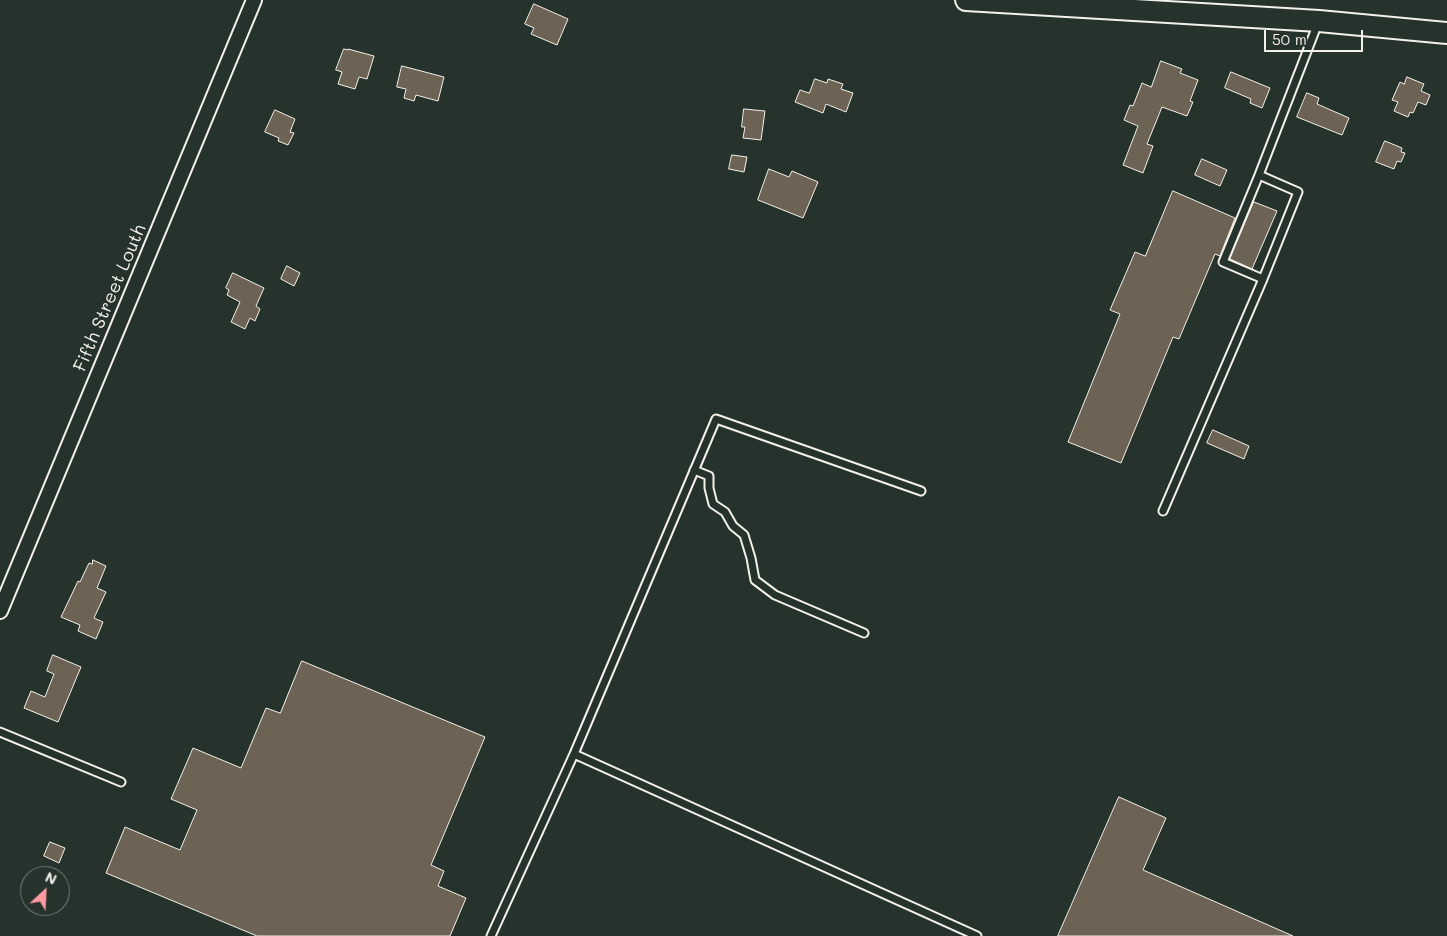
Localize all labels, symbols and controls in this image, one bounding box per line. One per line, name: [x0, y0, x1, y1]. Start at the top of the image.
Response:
scale bar: [1267, 20, 1366, 52]
text: 50 m: [1272, 29, 1307, 49]
street label: Fifth Street Louth: [69, 221, 151, 375]
north arrow: [20, 866, 70, 916]
text: N: [42, 867, 60, 889]

